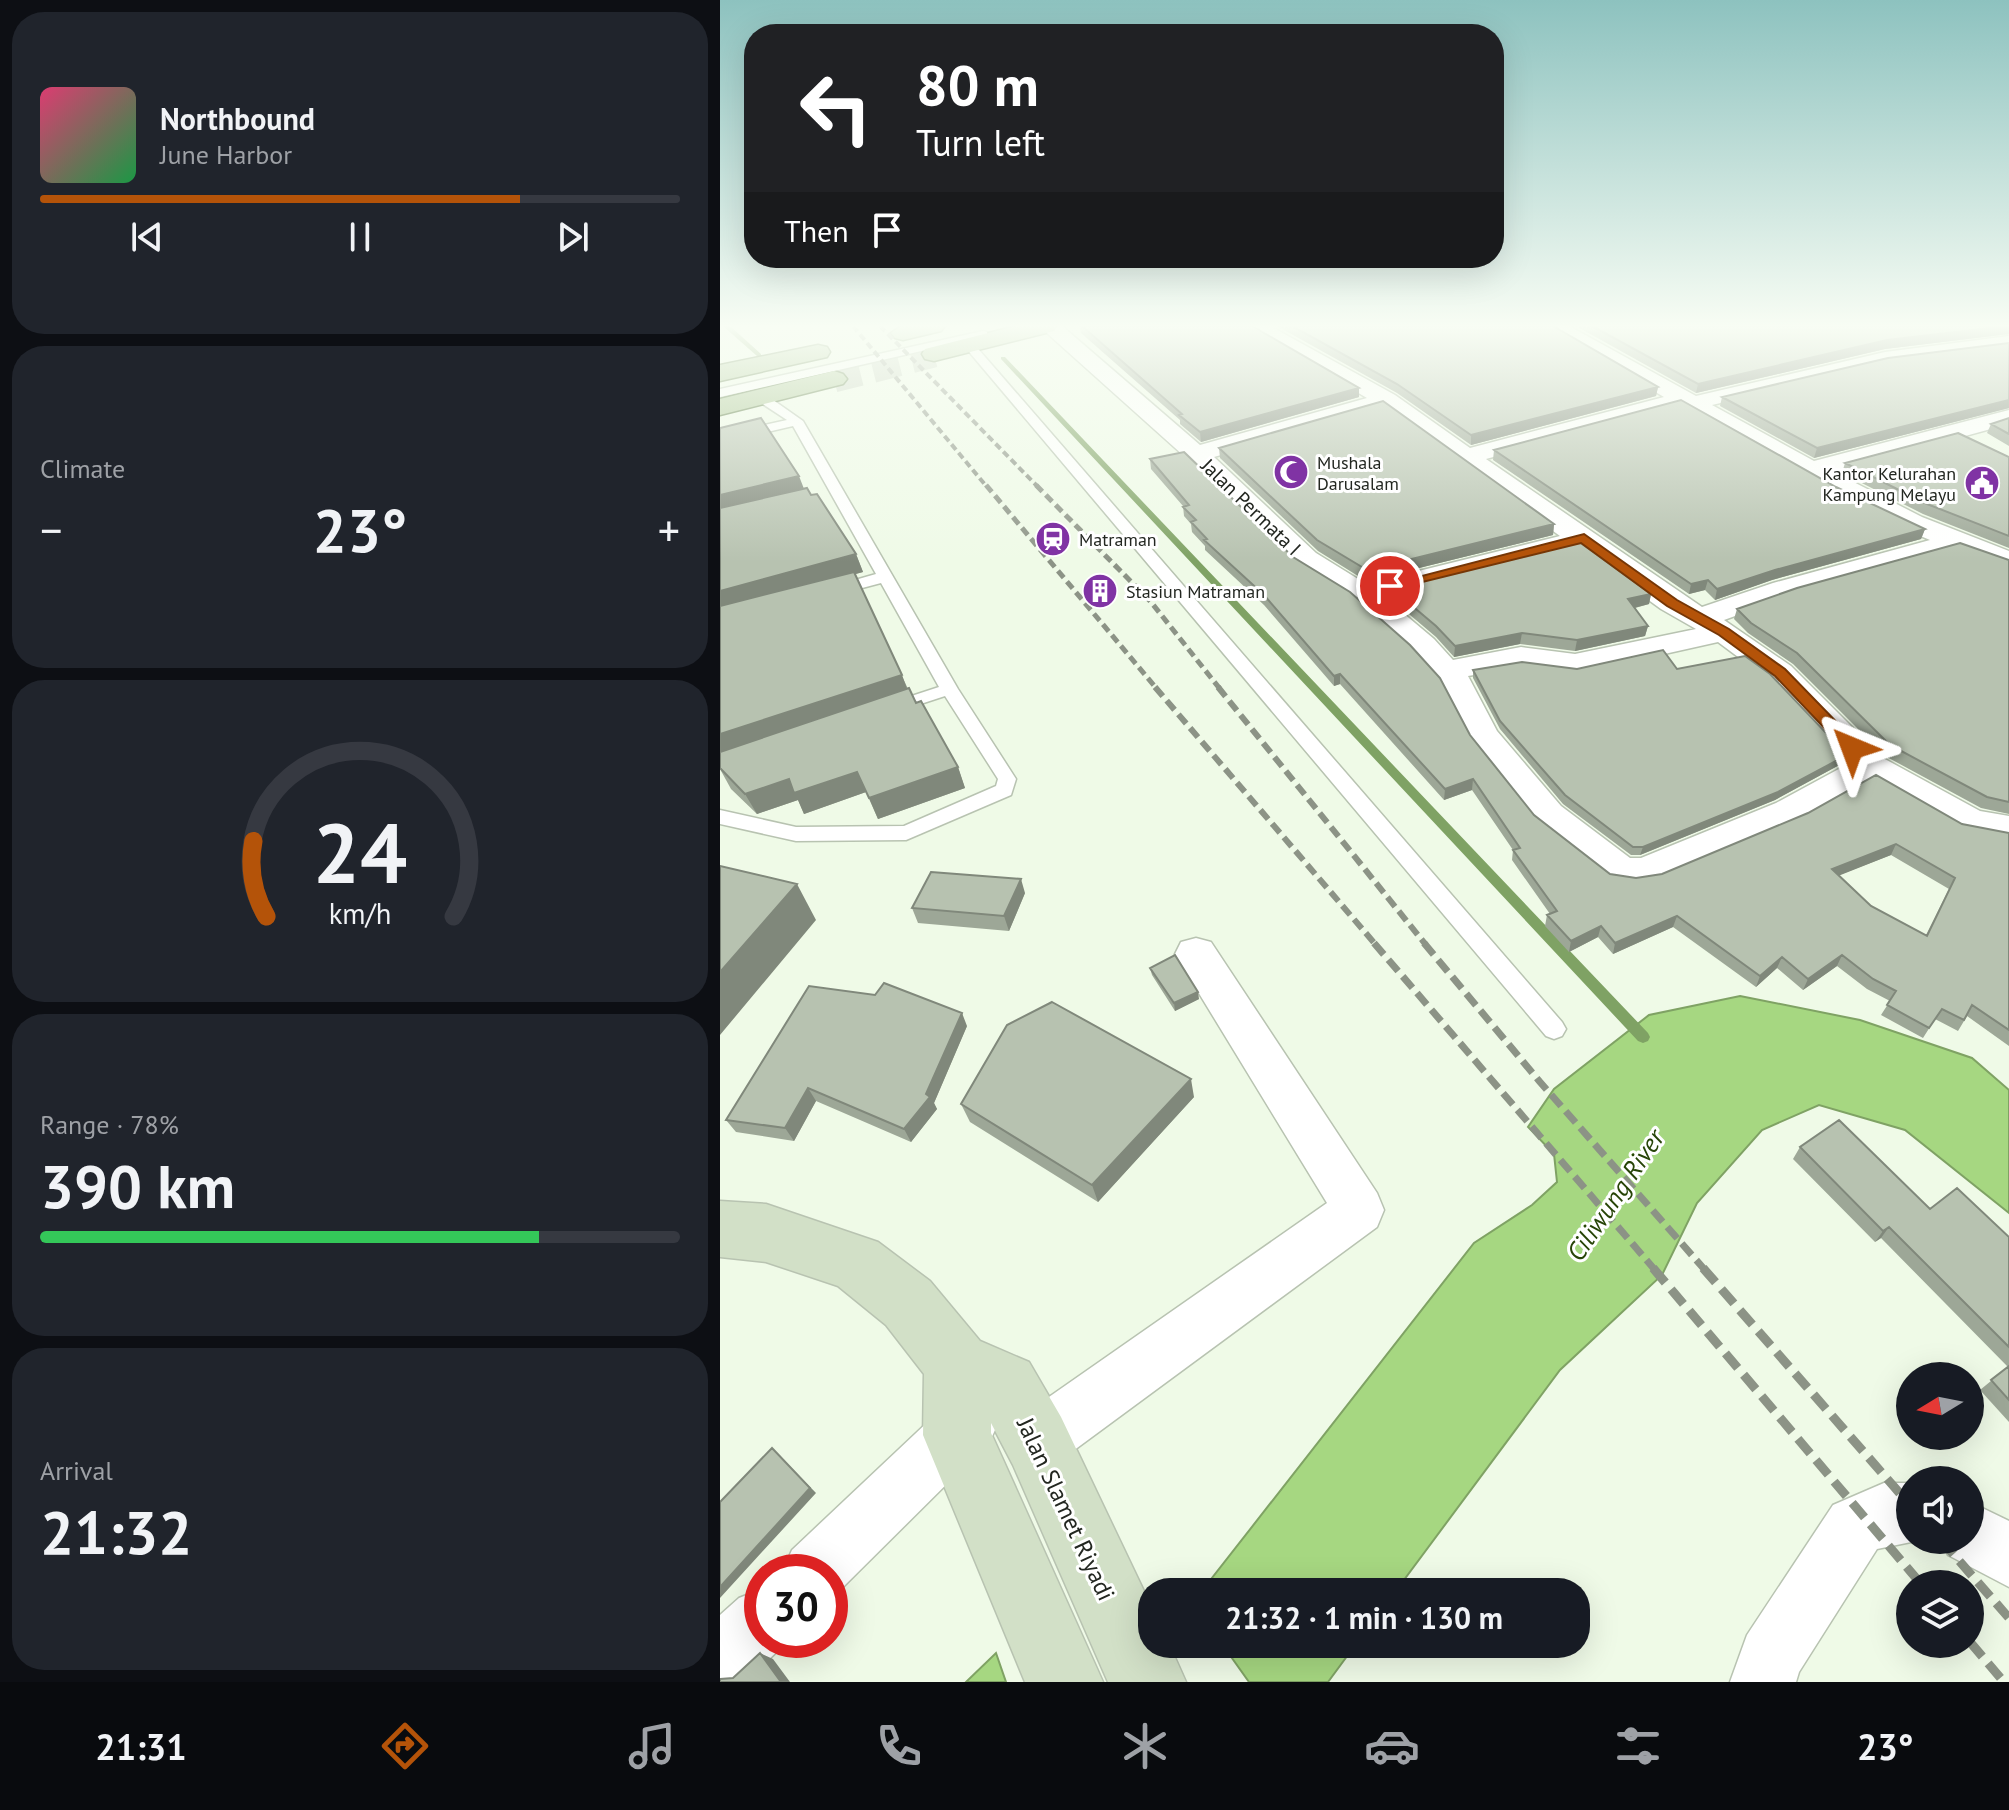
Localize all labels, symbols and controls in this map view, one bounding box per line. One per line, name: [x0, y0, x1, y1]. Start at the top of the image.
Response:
text: 80 m: [916, 49, 1039, 121]
icon: left: [784, 56, 888, 160]
text: Northbound: [160, 99, 315, 138]
text: Turn left: [916, 119, 1045, 166]
text: June Harbor: [160, 138, 292, 171]
icon: arrive: [865, 208, 909, 252]
text: Then: [784, 211, 849, 250]
icon: previous: [125, 215, 169, 259]
icon: pause: [338, 215, 382, 259]
icon: next: [551, 215, 595, 259]
place label: Mushala Darusalam: [1317, 451, 1399, 495]
text: Climate: [40, 452, 125, 485]
street label: Jalan Permata I: [1195, 452, 1307, 561]
mosque icon: Mushala Darusalam: [1272, 453, 1310, 491]
place label: Kantor Kelurahan Kampung Melayu: [1822, 462, 1956, 506]
public building icon: Kantor Kelurahan Kampung Melayu: [1963, 464, 2001, 502]
text: 23°: [313, 491, 407, 569]
text: −: [40, 501, 62, 558]
text: +: [658, 501, 680, 558]
station icon: Matraman: [1034, 520, 1072, 558]
place label: Matraman: [1079, 528, 1157, 551]
pin: [1356, 552, 1424, 620]
icon: arrive: [1368, 564, 1412, 608]
building icon: Stasiun Matraman: [1081, 572, 1119, 610]
place label: Stasiun Matraman: [1126, 580, 1265, 603]
position arrow: [1810, 706, 1894, 790]
text: 24: [313, 798, 407, 906]
text: km/h: [329, 895, 391, 932]
text: Range · 78%: [40, 1108, 179, 1141]
water label: Ciliwung River: [1559, 1122, 1672, 1267]
text: 390 km: [40, 1147, 235, 1225]
north arrow: [1896, 1362, 1984, 1450]
map controls: [1896, 1362, 1984, 1658]
street label: Jalan Slamet Riyadi: [1010, 1412, 1122, 1605]
text: Arrival: [40, 1454, 113, 1487]
button: sound: [1896, 1466, 1984, 1554]
text: 21:32: [40, 1493, 192, 1571]
speed limit sign: 30: [744, 1554, 848, 1658]
button: layers: [1896, 1570, 1984, 1658]
text: 21:32 · 1 min · 130 m: [1225, 1598, 1503, 1637]
icon: directions: [377, 1718, 433, 1774]
icon: music: [624, 1718, 680, 1774]
icon: phone: [871, 1718, 927, 1774]
icon: climate: [1117, 1718, 1173, 1774]
icon: car: [1364, 1718, 1420, 1774]
icon: filters: [1610, 1718, 1666, 1774]
text: 21:31: [95, 1723, 187, 1770]
text: 23°: [1857, 1723, 1914, 1770]

